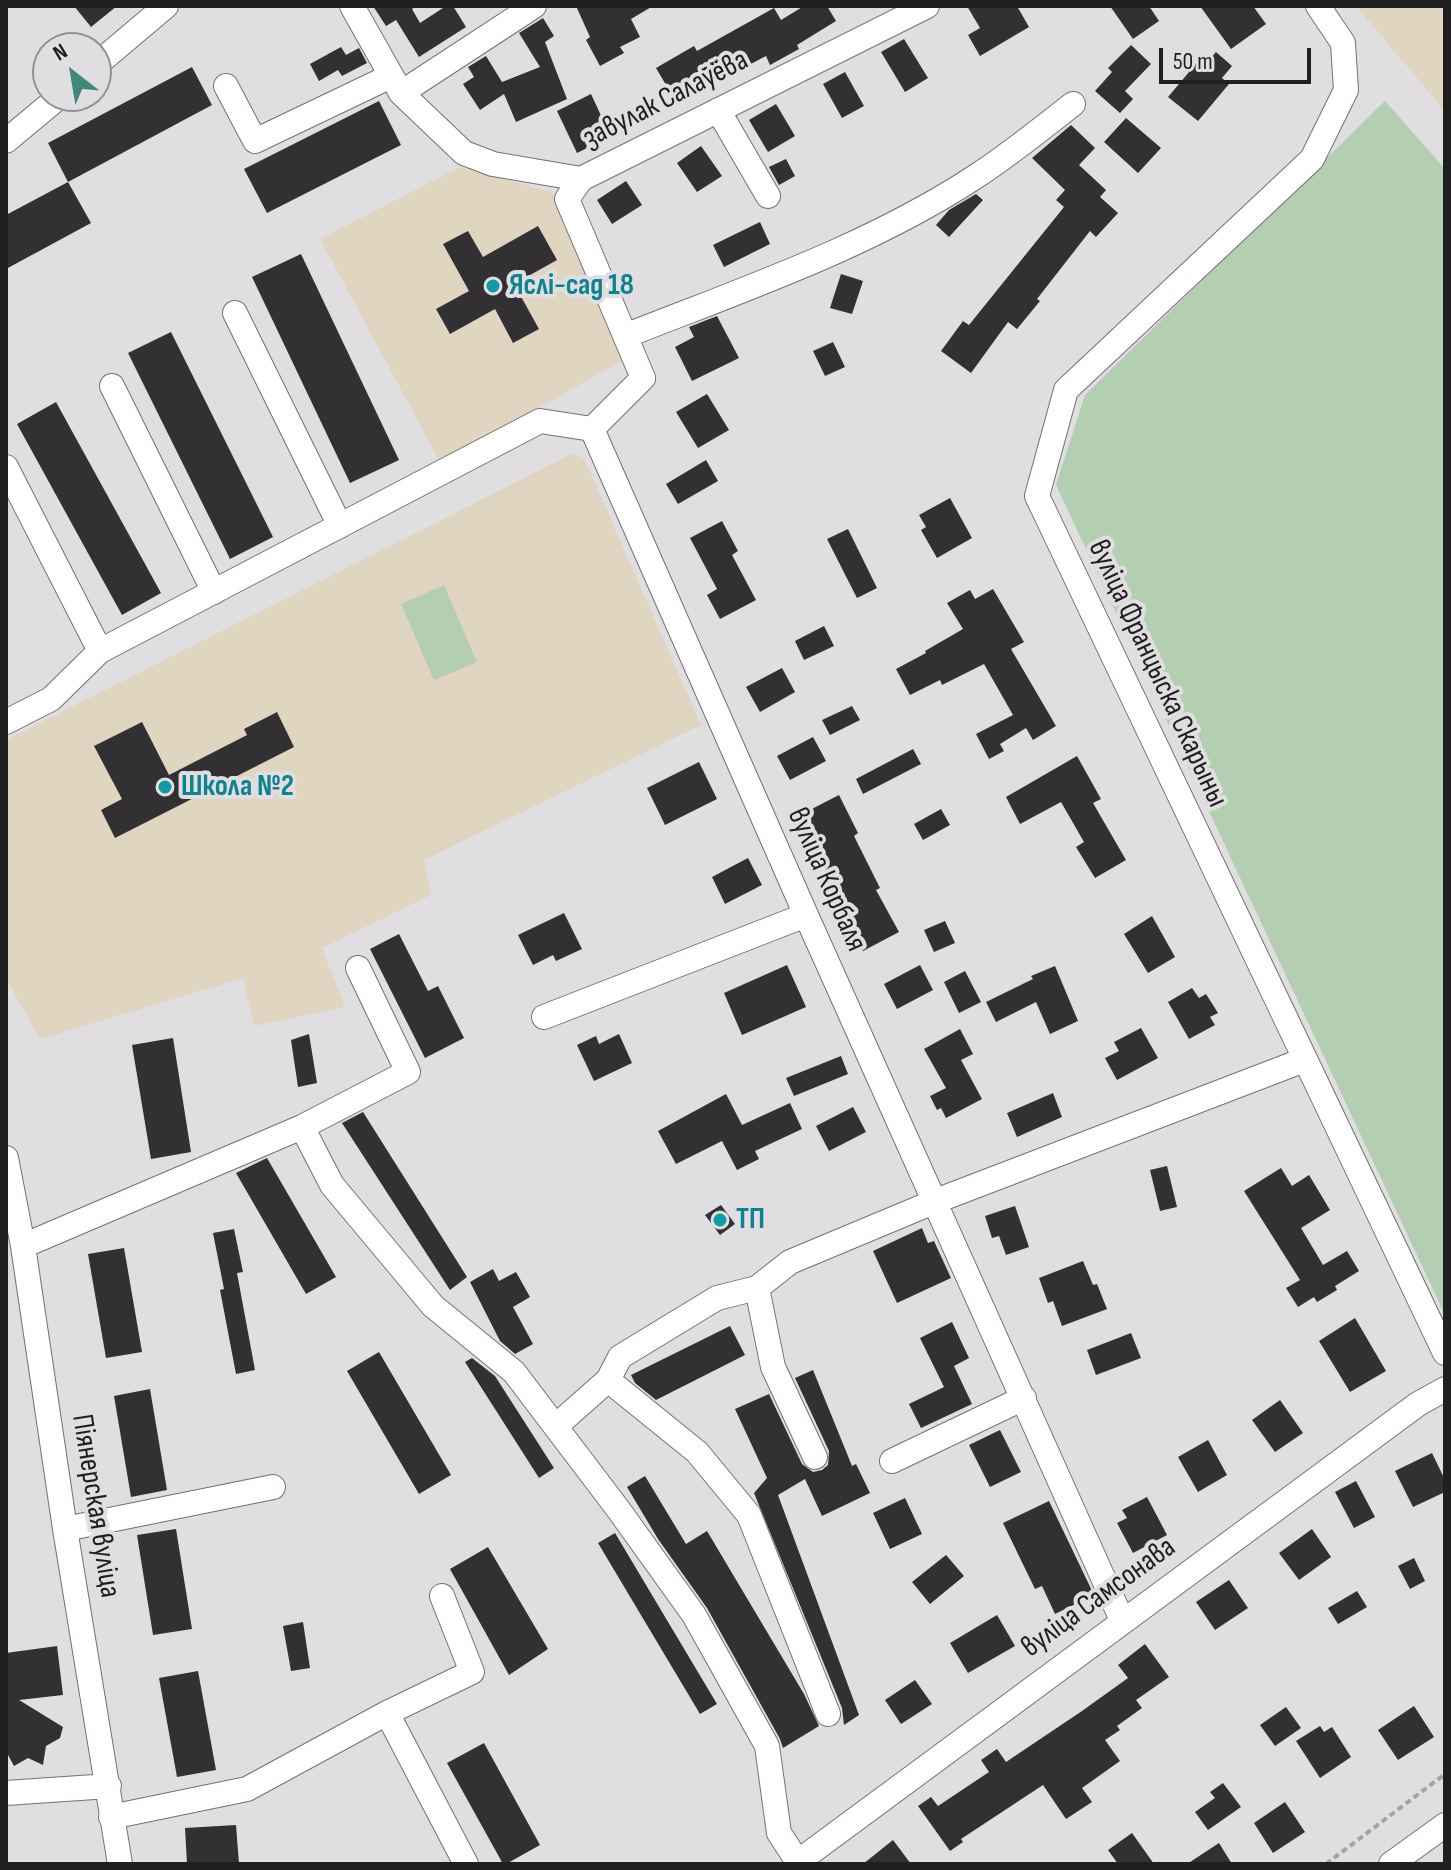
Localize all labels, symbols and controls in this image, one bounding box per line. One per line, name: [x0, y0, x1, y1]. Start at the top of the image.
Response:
north arrow: [32, 32, 112, 112]
scale bar: [1163, 32, 1315, 82]
text: N: [48, 38, 72, 67]
street label: завулак Салаўёва: [577, 43, 755, 157]
text: 50 m: [1173, 47, 1213, 76]
place label: Яслі-сад 18: [509, 268, 634, 304]
marker: Яслі-сад 18: [484, 277, 502, 295]
street label: вуліца Францыска Скарыны: [1079, 535, 1235, 813]
place label: Школа №2: [181, 769, 294, 805]
marker: Школа №2: [156, 778, 174, 796]
street label: вуліца Корбаля: [778, 803, 874, 957]
place label: ТП: [736, 1202, 765, 1238]
marker: ТП: [711, 1211, 729, 1229]
street label: Піянерская вуліца: [63, 1412, 127, 1600]
street label: вуліца Самсонава: [1015, 1530, 1183, 1666]

